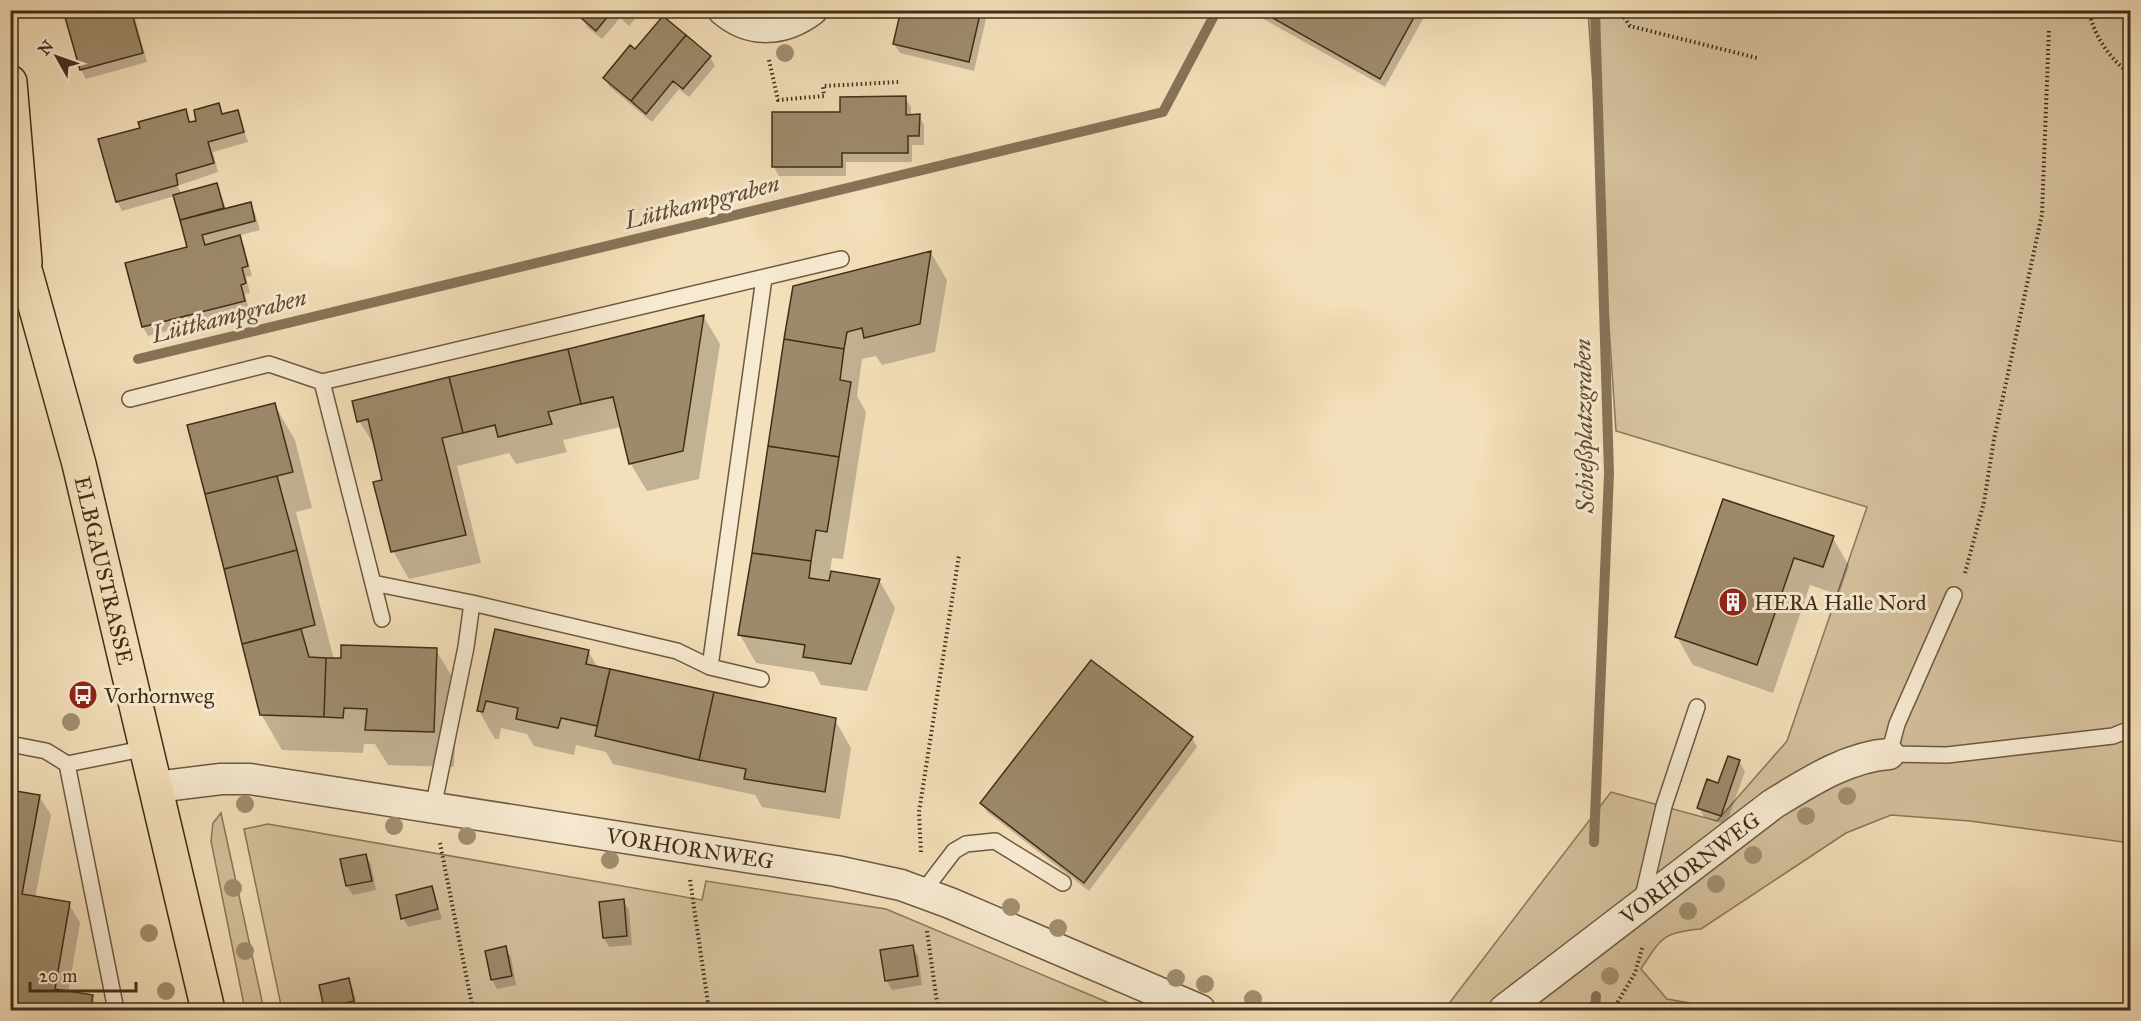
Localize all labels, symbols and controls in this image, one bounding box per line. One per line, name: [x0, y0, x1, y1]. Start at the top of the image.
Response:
north arrow: [27, 27, 87, 87]
text: N: [34, 36, 58, 59]
water label: Lüttkampgraben: [620, 168, 783, 236]
water label: Lüttkampgraben: [147, 282, 310, 350]
water label: Schießplatzgraben: [1567, 338, 1601, 514]
street label: ELBGAUSTRASSE: [69, 473, 140, 668]
building icon: HERA Halle Nord: [1717, 586, 1749, 618]
place label: HERA Halle Nord: [1754, 589, 1927, 616]
bus stop icon: Vorhornweg: [67, 679, 99, 711]
place label: Vorhornweg: [103, 682, 215, 709]
street label: VORHORNWEG: [1614, 806, 1765, 931]
street label: VORHORNWEG: [603, 821, 776, 875]
scale bar: [30, 955, 136, 993]
text: 20 m: [39, 965, 77, 987]

